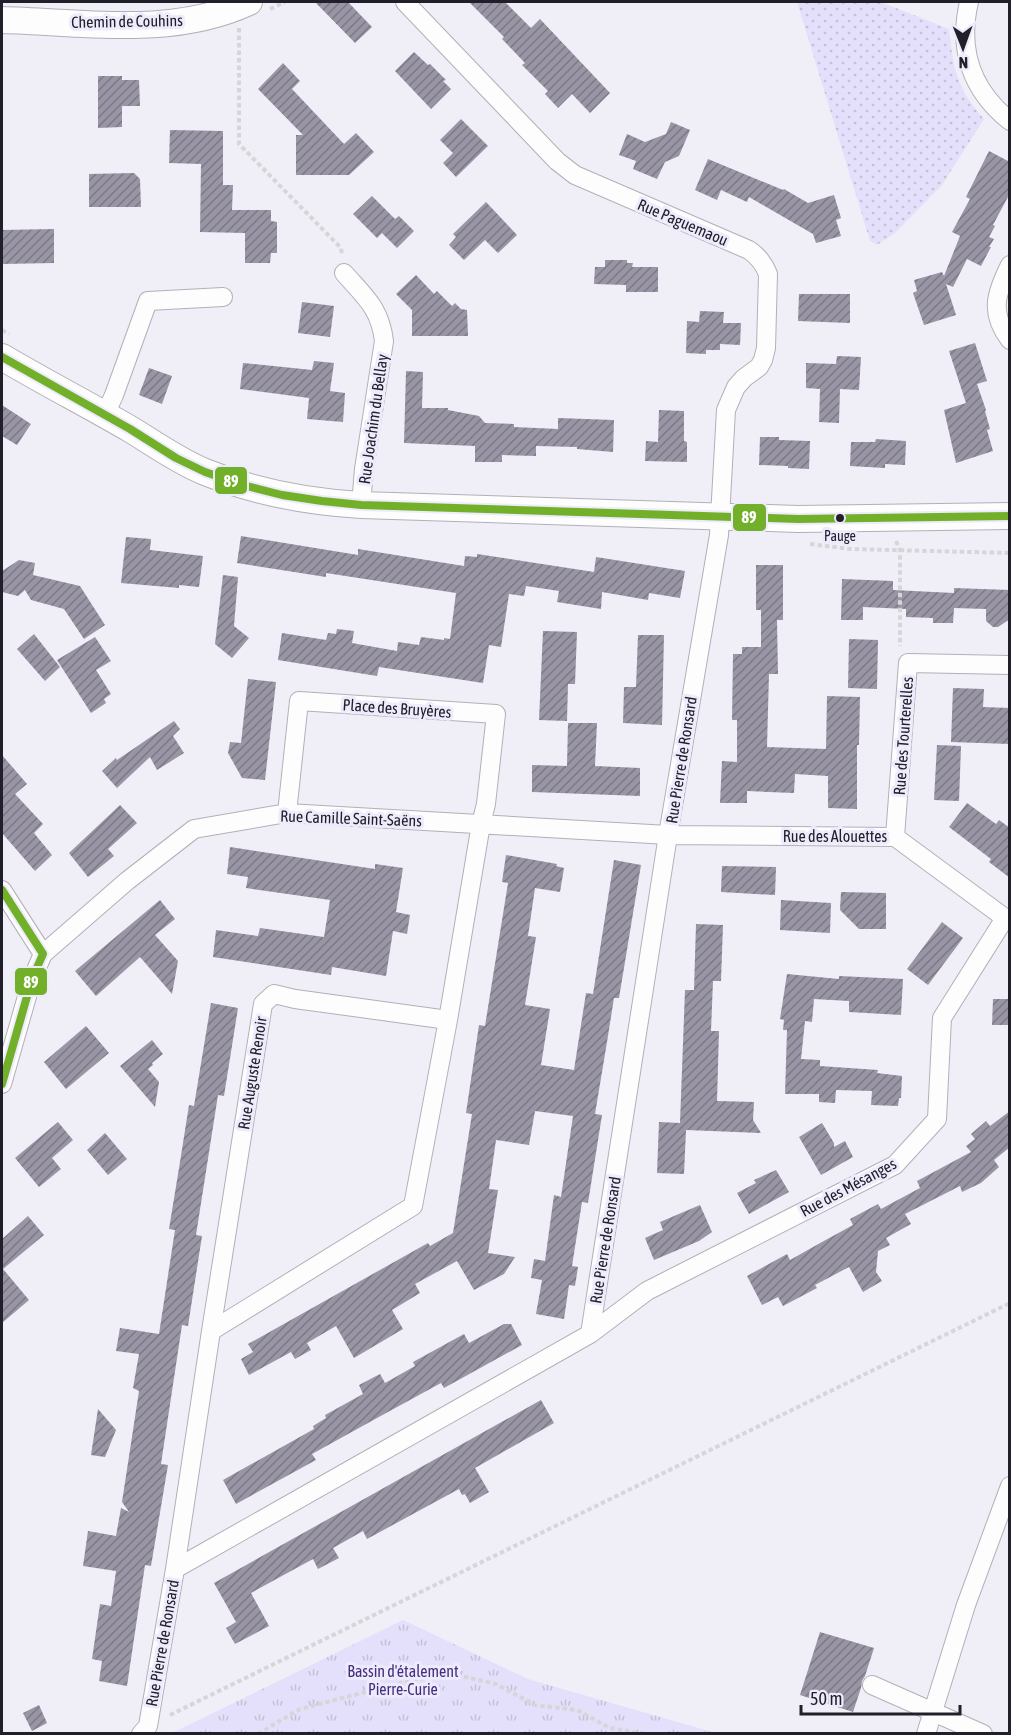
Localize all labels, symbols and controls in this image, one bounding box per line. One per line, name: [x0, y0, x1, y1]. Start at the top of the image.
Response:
street label: Chemin de Couhins: [71, 11, 183, 31]
north arrow: [933, 18, 993, 78]
text: N: [958, 54, 968, 72]
street label: Rue Paguemaou: [635, 195, 731, 250]
street label: Rue Joachim du Bellay: [355, 352, 392, 485]
line badge: 89: [214, 466, 248, 495]
text: 89: [223, 472, 239, 490]
line badge: 89: [732, 503, 767, 532]
text: 89: [741, 508, 757, 526]
marker: Pauge: [834, 512, 846, 524]
place label: Pauge: [824, 528, 856, 544]
street label: Rue des Tourterelles: [890, 676, 916, 796]
street label: Place des Bruyères: [342, 695, 452, 722]
street label: Rue Pierre de Ronsard: [662, 695, 700, 825]
street label: Rue Camille Saint-Saëns: [280, 807, 423, 829]
street label: Rue des Alouettes: [783, 827, 887, 845]
line badge: 89: [14, 967, 48, 996]
text: 89: [23, 973, 39, 991]
street label: Rue Auguste Renoir: [234, 1015, 271, 1131]
street label: Rue des Mésanges: [797, 1154, 900, 1221]
street label: Rue Pierre de Ronsard: [586, 1175, 624, 1305]
street label: Rue Pierre de Ronsard: [142, 1578, 182, 1708]
park label: Bassin d'étalement Pierre-Curie: [347, 1662, 459, 1698]
scale bar: [801, 1678, 960, 1716]
text: 50 m: [810, 1688, 842, 1709]

